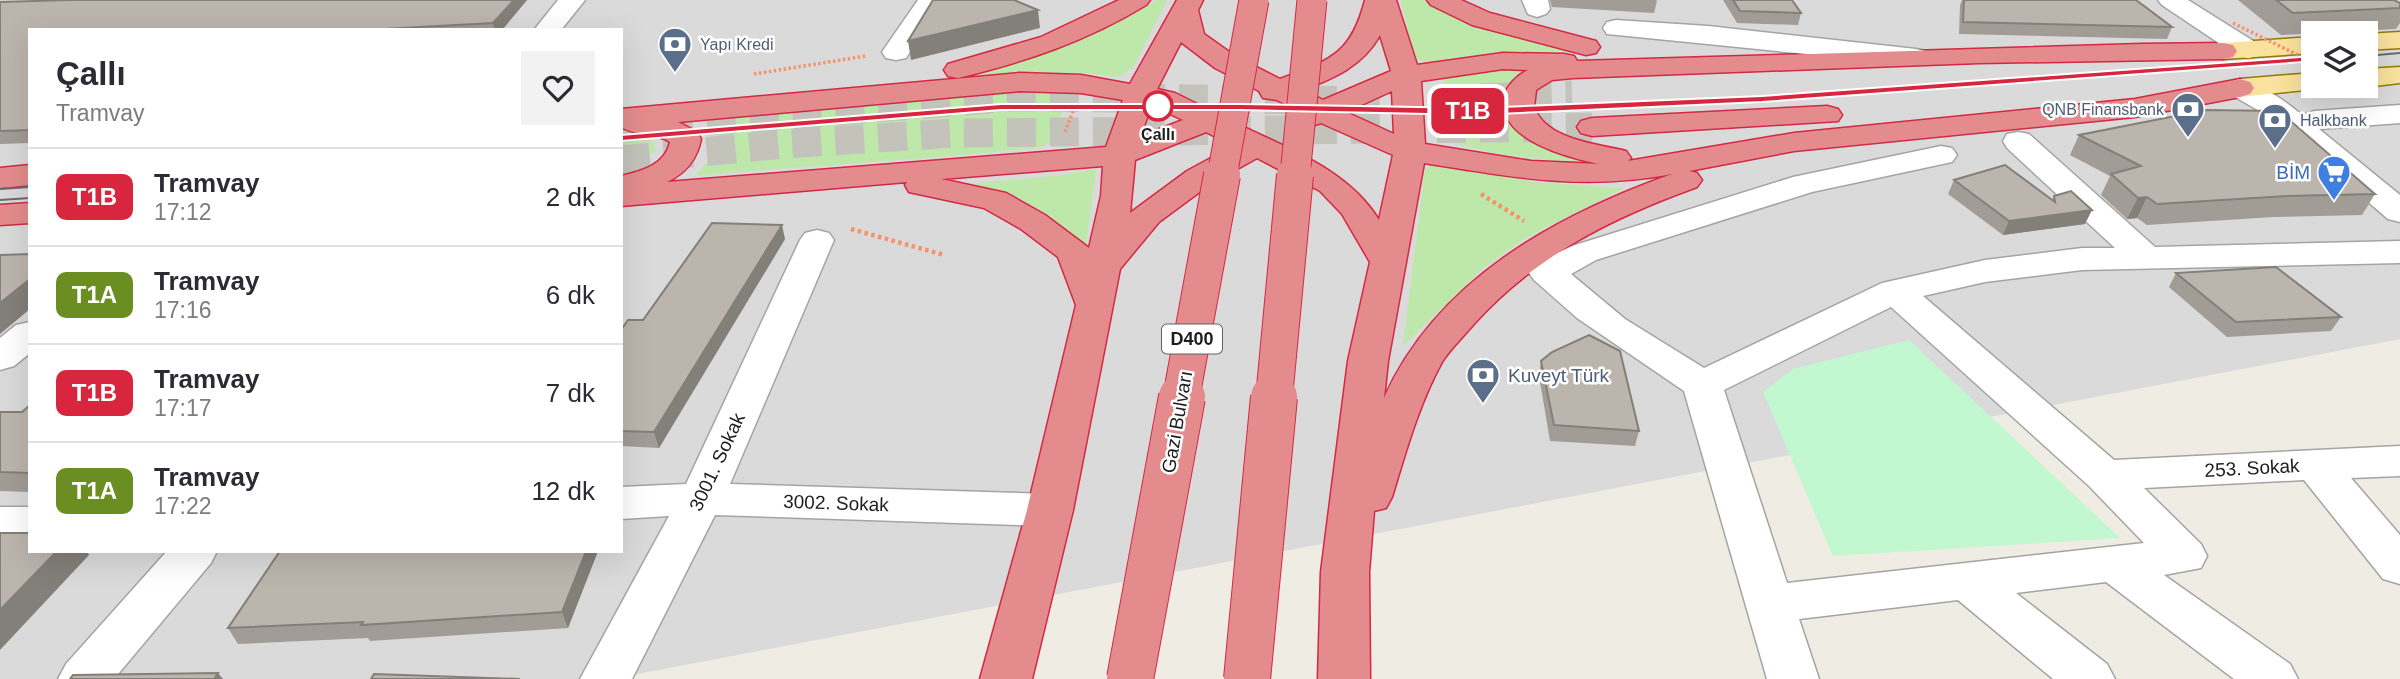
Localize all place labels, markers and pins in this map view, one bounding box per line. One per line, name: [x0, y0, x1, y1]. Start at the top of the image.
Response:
bank icon: Yapı Kredi: [656, 25, 694, 74]
place label: Yapı Kredi: [700, 36, 774, 53]
bank icon: QNB Finansbank: [2169, 90, 2207, 139]
marker: Çallı: [1143, 91, 1173, 121]
place label: QNB Finansbank: [2042, 101, 2165, 118]
bank icon: Halkbank: [2256, 101, 2294, 150]
place label: Halkbank: [2300, 112, 2368, 129]
place label: Çallı: [1141, 126, 1175, 143]
supermarket icon: BİM: [2315, 153, 2353, 202]
place label: BİM: [2276, 162, 2310, 183]
bank icon: Kuveyt Türk: [1464, 356, 1502, 405]
place label: Kuveyt Türk: [1508, 365, 1610, 386]

